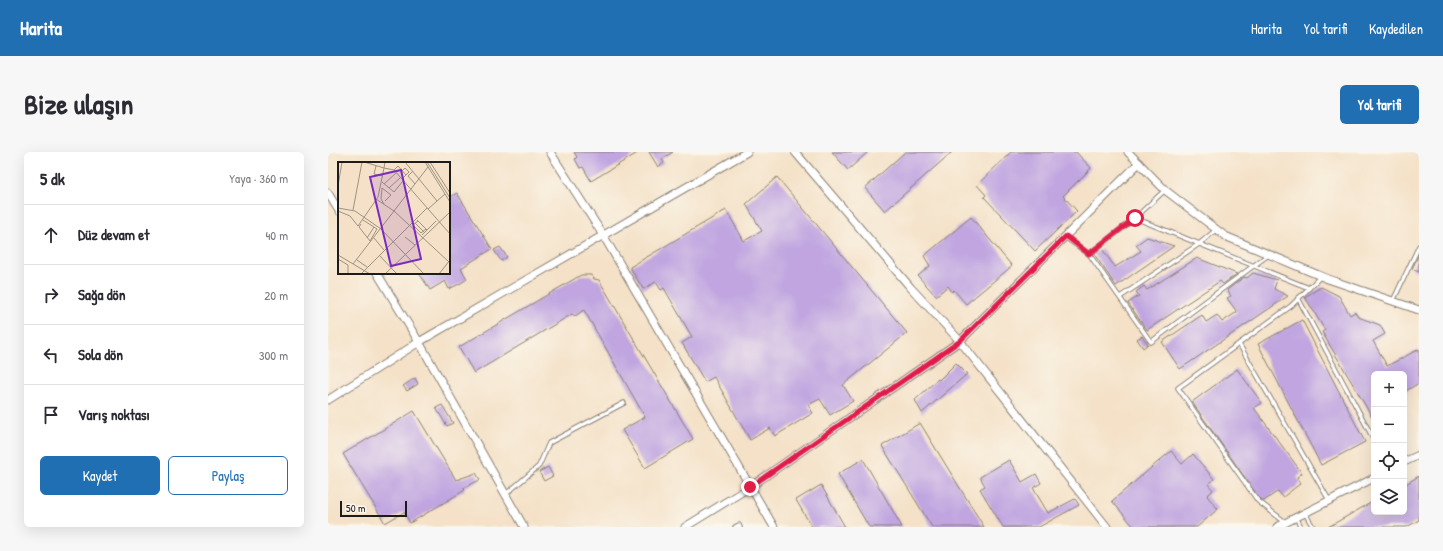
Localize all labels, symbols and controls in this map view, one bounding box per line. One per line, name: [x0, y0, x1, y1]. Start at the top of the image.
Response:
text: Harita: [20, 15, 62, 41]
text: Harita: [1251, 19, 1282, 38]
text: Yol tarifi: [1304, 19, 1347, 38]
text: Kaydedilen: [1369, 19, 1423, 38]
text: Bize ulaşın: [24, 85, 133, 123]
button: Yol tarifi: [1340, 85, 1419, 124]
inset map: [338, 162, 450, 274]
text: 5 dk: [40, 167, 65, 190]
text: Yaya · 360 m: [229, 169, 288, 187]
route start: [1126, 209, 1144, 227]
icon: ahead: [40, 224, 62, 246]
text: Düz devam et: [78, 224, 149, 245]
text: 40 m: [265, 226, 288, 244]
icon: right: [40, 284, 62, 306]
text: Sağa dön: [78, 284, 125, 305]
text: 20 m: [264, 286, 288, 304]
icon: left: [40, 344, 62, 366]
text: Sola dön: [78, 344, 123, 365]
text: 300 m: [259, 346, 288, 364]
map controls: [1371, 371, 1407, 515]
button: +: [1371, 371, 1407, 407]
icon: arrive: [40, 404, 62, 426]
text: Varış noktası: [78, 404, 150, 425]
button: −: [1371, 407, 1407, 443]
button: locate: [1371, 443, 1407, 479]
button: Kaydet: [40, 456, 160, 495]
button: Paylaş: [168, 456, 288, 495]
route end: [741, 478, 759, 496]
button: layers: [1371, 479, 1407, 515]
scale bar: [340, 499, 407, 518]
text: 50 m: [346, 501, 366, 515]

